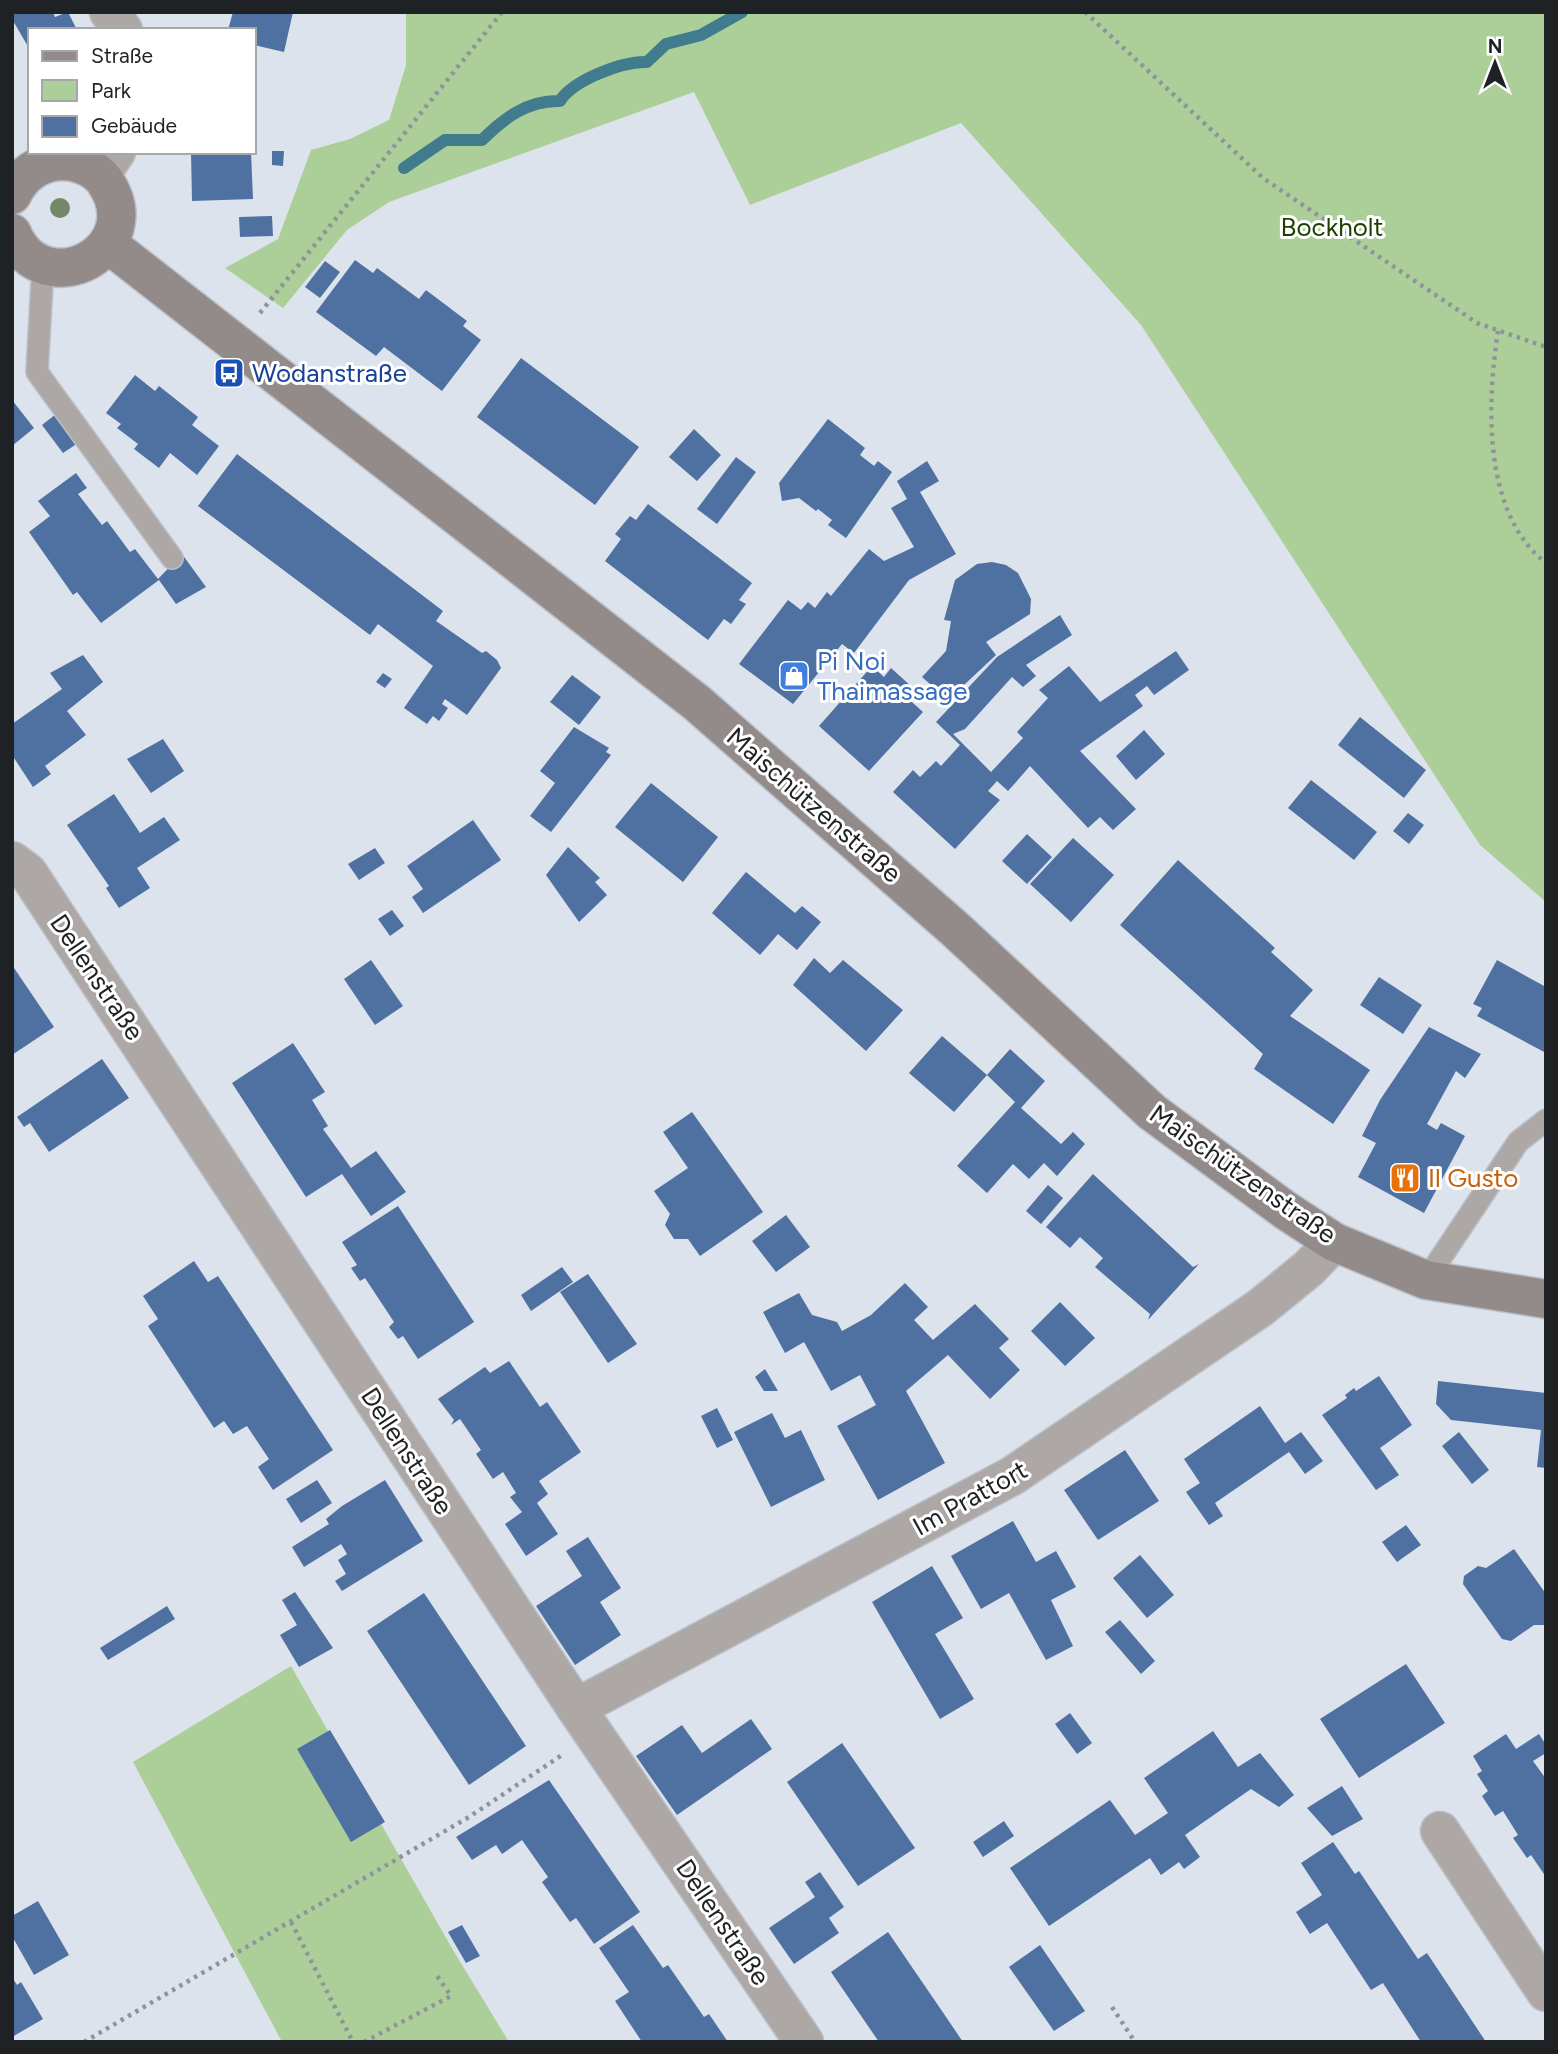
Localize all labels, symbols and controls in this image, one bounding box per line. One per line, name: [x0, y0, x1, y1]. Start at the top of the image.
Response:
legend: [28, 28, 256, 154]
north arrow: [1460, 28, 1530, 98]
text: N: [1488, 35, 1502, 58]
text: Straße: [91, 43, 153, 68]
text: Park: [91, 78, 132, 103]
text: Gebäude: [91, 113, 177, 138]
park label: Bockholt: [1281, 211, 1384, 243]
bus stop icon: Wodanstraße: [212, 356, 246, 390]
place label: Wodanstraße: [252, 357, 407, 389]
place label: Pi Noi Thaimassage: [817, 645, 967, 707]
shop icon: Pi Noi Thaimassage: [777, 659, 811, 693]
street label: Maischützenstraße: [720, 721, 908, 889]
street label: Dellenstraße: [43, 908, 151, 1046]
street label: Maischützenstraße: [1143, 1098, 1343, 1250]
restaurant icon: Il Gusto: [1388, 1161, 1422, 1195]
place label: Il Gusto: [1428, 1162, 1518, 1194]
street label: Dellenstraße: [354, 1381, 460, 1521]
street label: Im Prattort: [907, 1453, 1033, 1543]
street label: Dellenstraße: [669, 1853, 777, 1991]

